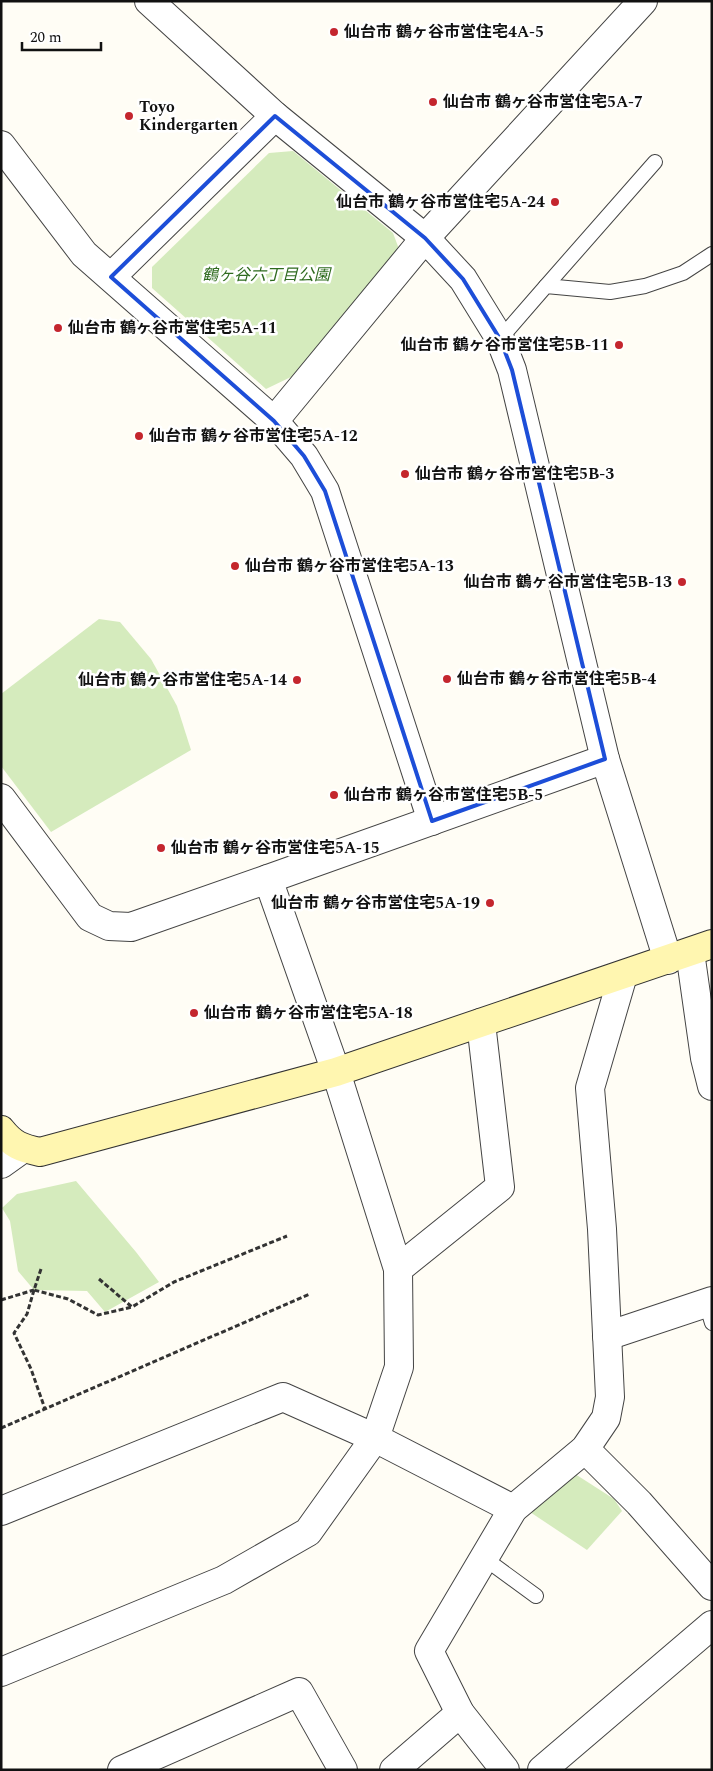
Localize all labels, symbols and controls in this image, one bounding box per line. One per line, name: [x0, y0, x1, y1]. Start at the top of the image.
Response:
scale bar: [22, 20, 101, 52]
place label: 仙台市 鶴ヶ谷市営住宅4A-5: [343, 20, 544, 44]
text: 20 m: [30, 26, 62, 49]
marker: 仙台市 鶴ヶ谷市営住宅4A-5: [328, 26, 340, 38]
place label: 仙台市 鶴ヶ谷市営住宅5A-7: [442, 90, 643, 114]
place label: Toyo Kindergarten: [139, 95, 238, 137]
marker: 仙台市 鶴ヶ谷市営住宅5A-7: [427, 96, 439, 108]
marker: Toyo Kindergarten: [123, 110, 135, 122]
place label: 仙台市 鶴ヶ谷市営住宅5A-24: [335, 190, 545, 214]
marker: 仙台市 鶴ヶ谷市営住宅5A-24: [549, 196, 561, 208]
park label: 鶴ヶ谷六丁目公園: [202, 263, 332, 287]
place label: 仙台市 鶴ヶ谷市営住宅5A-11: [67, 316, 277, 340]
marker: 仙台市 鶴ヶ谷市営住宅5A-11: [52, 322, 64, 334]
place label: 仙台市 鶴ヶ谷市営住宅5B-11: [400, 333, 609, 357]
marker: 仙台市 鶴ヶ谷市営住宅5B-11: [613, 339, 625, 351]
place label: 仙台市 鶴ヶ谷市営住宅5A-12: [148, 424, 358, 448]
marker: 仙台市 鶴ヶ谷市営住宅5A-12: [133, 430, 145, 442]
place label: 仙台市 鶴ヶ谷市営住宅5B-3: [414, 462, 614, 486]
marker: 仙台市 鶴ヶ谷市営住宅5B-3: [399, 468, 411, 480]
place label: 仙台市 鶴ヶ谷市営住宅5A-13: [244, 554, 454, 578]
marker: 仙台市 鶴ヶ谷市営住宅5A-13: [229, 560, 241, 572]
place label: 仙台市 鶴ヶ谷市営住宅5B-13: [463, 570, 672, 594]
marker: 仙台市 鶴ヶ谷市営住宅5B-13: [676, 576, 688, 588]
place label: 仙台市 鶴ヶ谷市営住宅5B-4: [456, 667, 656, 691]
place label: 仙台市 鶴ヶ谷市営住宅5A-14: [77, 668, 287, 692]
marker: 仙台市 鶴ヶ谷市営住宅5B-4: [441, 673, 453, 685]
marker: 仙台市 鶴ヶ谷市営住宅5A-14: [291, 674, 303, 686]
place label: 仙台市 鶴ヶ谷市営住宅5B-5: [343, 783, 543, 807]
marker: 仙台市 鶴ヶ谷市営住宅5B-5: [328, 789, 340, 801]
place label: 仙台市 鶴ヶ谷市営住宅5A-15: [170, 836, 380, 860]
marker: 仙台市 鶴ヶ谷市営住宅5A-15: [155, 842, 167, 854]
place label: 仙台市 鶴ヶ谷市営住宅5A-19: [270, 891, 480, 915]
marker: 仙台市 鶴ヶ谷市営住宅5A-19: [484, 897, 496, 909]
place label: 仙台市 鶴ヶ谷市営住宅5A-18: [203, 1001, 413, 1025]
marker: 仙台市 鶴ヶ谷市営住宅5A-18: [188, 1007, 200, 1019]

